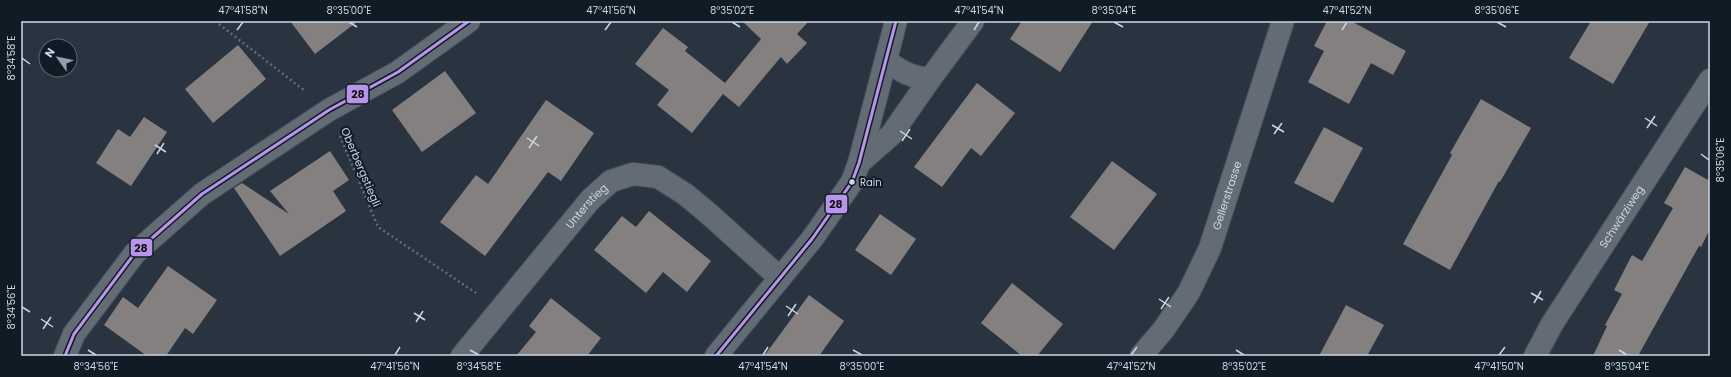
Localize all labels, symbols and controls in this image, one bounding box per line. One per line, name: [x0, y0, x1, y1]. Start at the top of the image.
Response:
text: 47°41'58"N: [218, 3, 268, 18]
text: 8°35'00"E: [327, 3, 371, 18]
text: 47°41'56"N: [586, 3, 636, 18]
text: 8°35'02"E: [710, 3, 754, 18]
text: 47°41'54"N: [954, 3, 1004, 18]
text: 8°35'04"E: [1092, 3, 1136, 18]
text: 47°41'52"N: [1323, 3, 1371, 18]
text: 8°35'06"E: [1475, 3, 1519, 18]
text: 8°34'58"E: [4, 36, 19, 80]
north arrow: [38, 38, 78, 78]
text: N: [41, 45, 59, 60]
line badge: 28: [346, 84, 369, 104]
text: 28: [351, 86, 365, 102]
street label: Oberbergstiegli: [337, 125, 385, 209]
text: 8°35'06"E: [1713, 138, 1728, 182]
street label: Gellerstrasse: [1208, 159, 1245, 232]
place label: Rain: [860, 175, 882, 190]
marker: Rain: [847, 177, 857, 187]
street label: Unterstieg: [562, 180, 611, 232]
street label: Schwärziweg: [1595, 182, 1648, 251]
line badge: 28: [825, 194, 848, 214]
text: 28: [829, 196, 843, 212]
line badge: 28: [130, 238, 153, 257]
text: 28: [134, 240, 148, 256]
text: 8°34'56"E: [4, 285, 19, 329]
text: 8°34'56"E: [74, 359, 118, 374]
text: 47°41'56"N: [370, 359, 420, 374]
text: 8°34'58"E: [457, 359, 501, 374]
text: 47°41'54"N: [738, 359, 788, 374]
text: 8°35'00"E: [840, 359, 884, 374]
text: 47°41'52"N: [1107, 359, 1155, 374]
text: 8°35'02"E: [1222, 359, 1266, 374]
text: 47°41'50"N: [1474, 359, 1524, 374]
text: 8°35'04"E: [1605, 359, 1649, 374]

